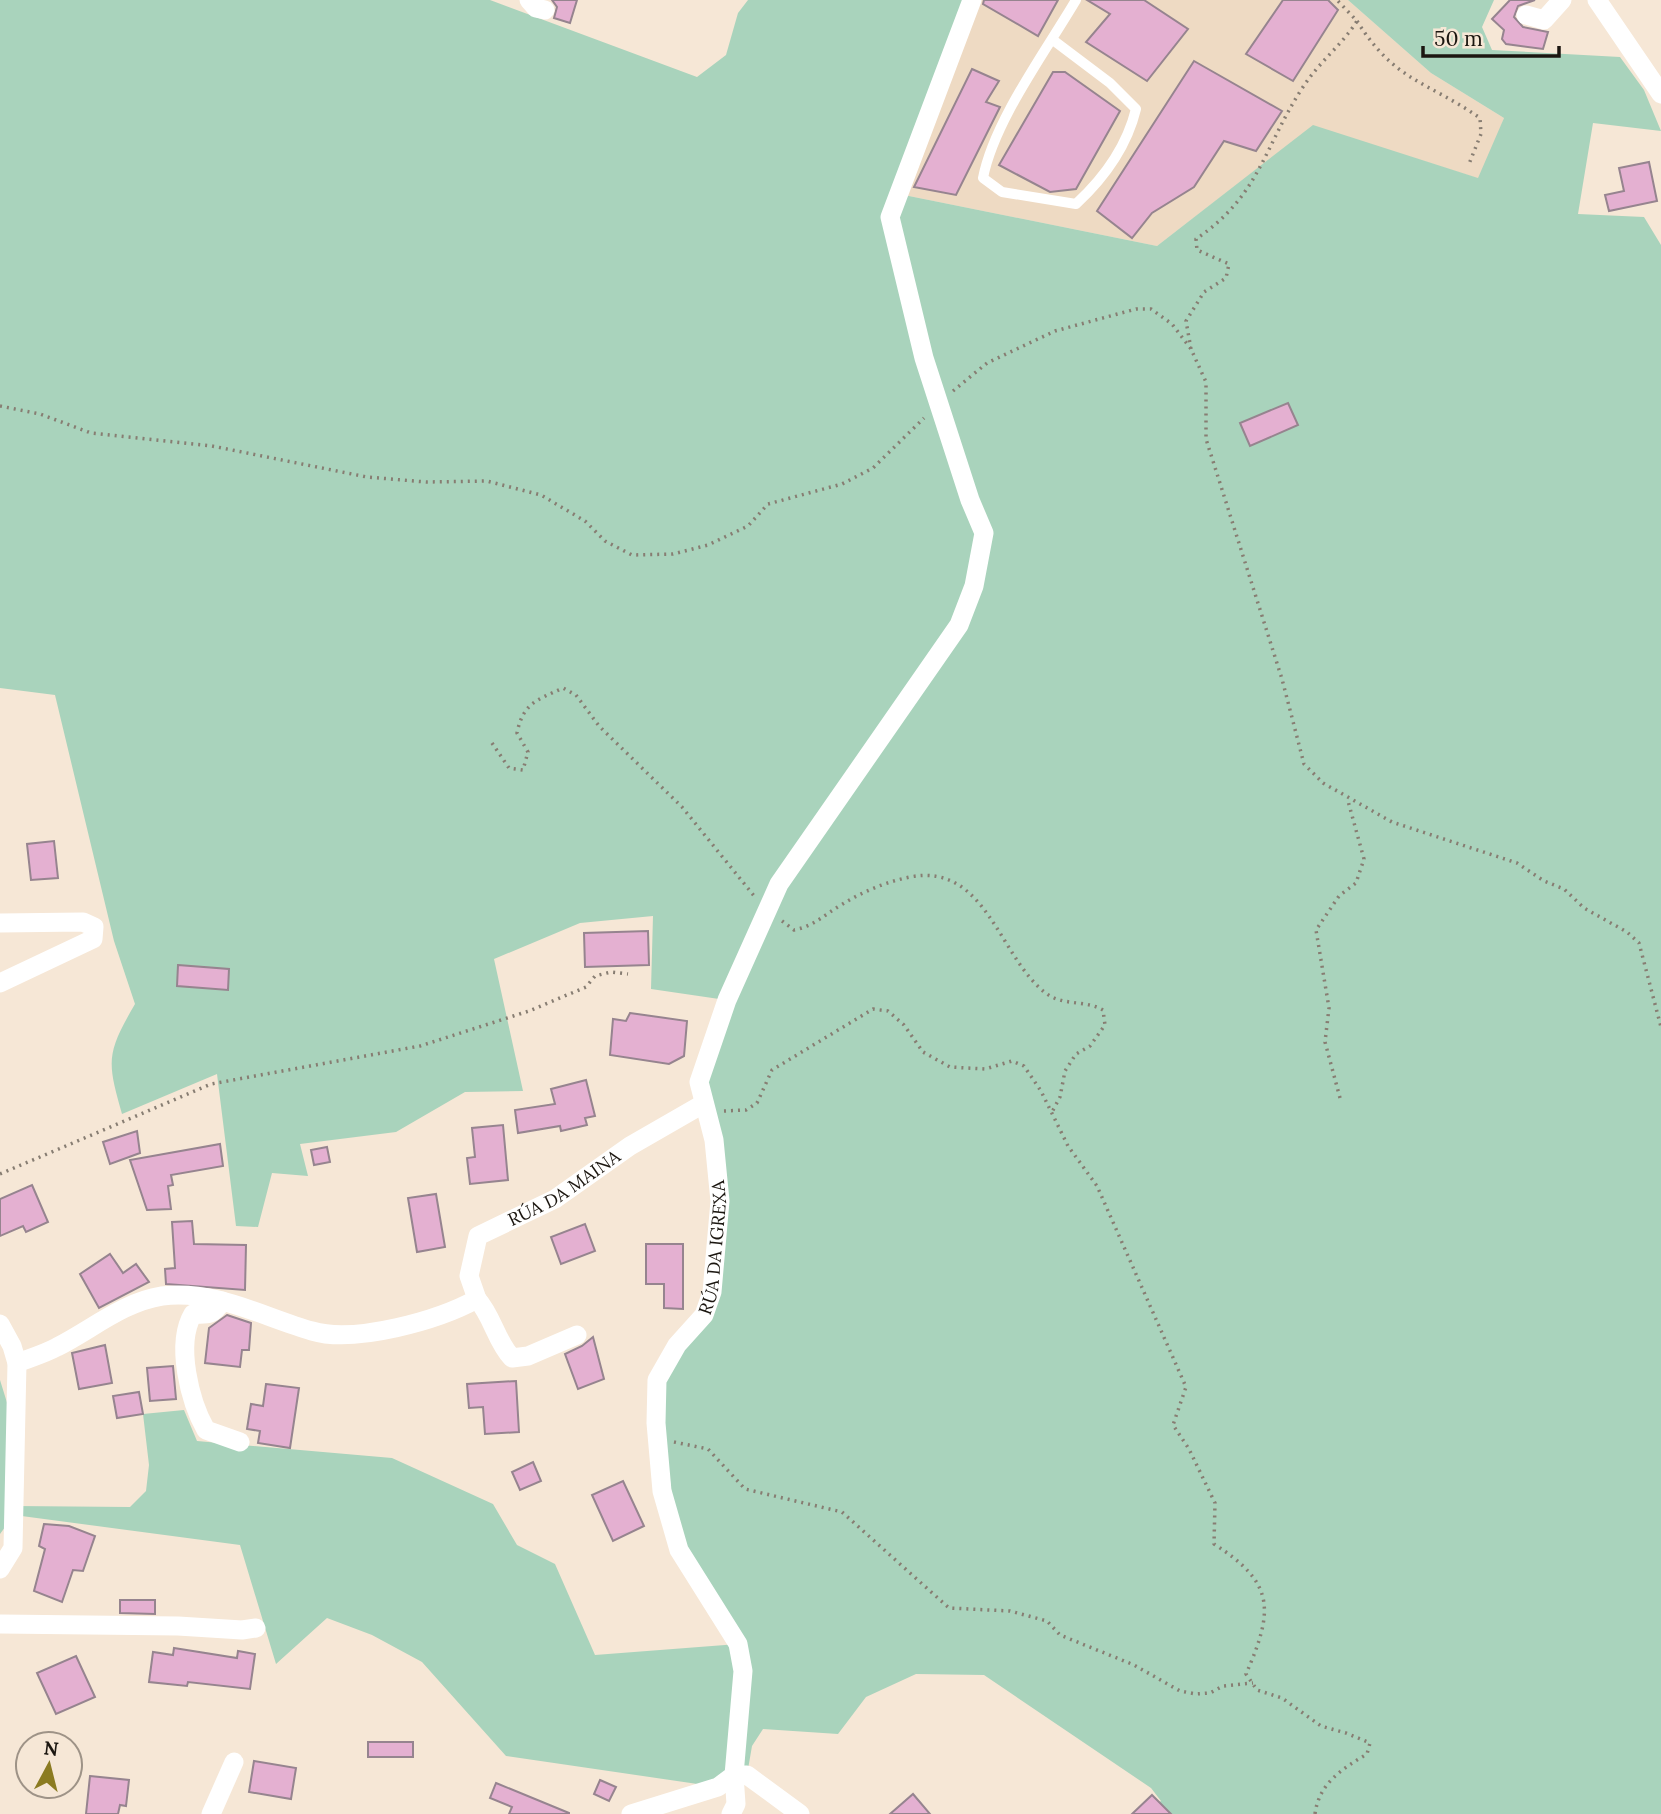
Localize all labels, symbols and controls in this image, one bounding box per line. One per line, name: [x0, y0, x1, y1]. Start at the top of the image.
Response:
scale bar: [1423, 14, 1560, 58]
text: 50 m: [1434, 25, 1483, 52]
street label: RÚA DA MAINA: [504, 1144, 625, 1231]
street label: RÚA DA IGREXA: [693, 1179, 731, 1318]
north arrow: [14, 1730, 84, 1800]
text: N: [42, 1735, 60, 1761]

